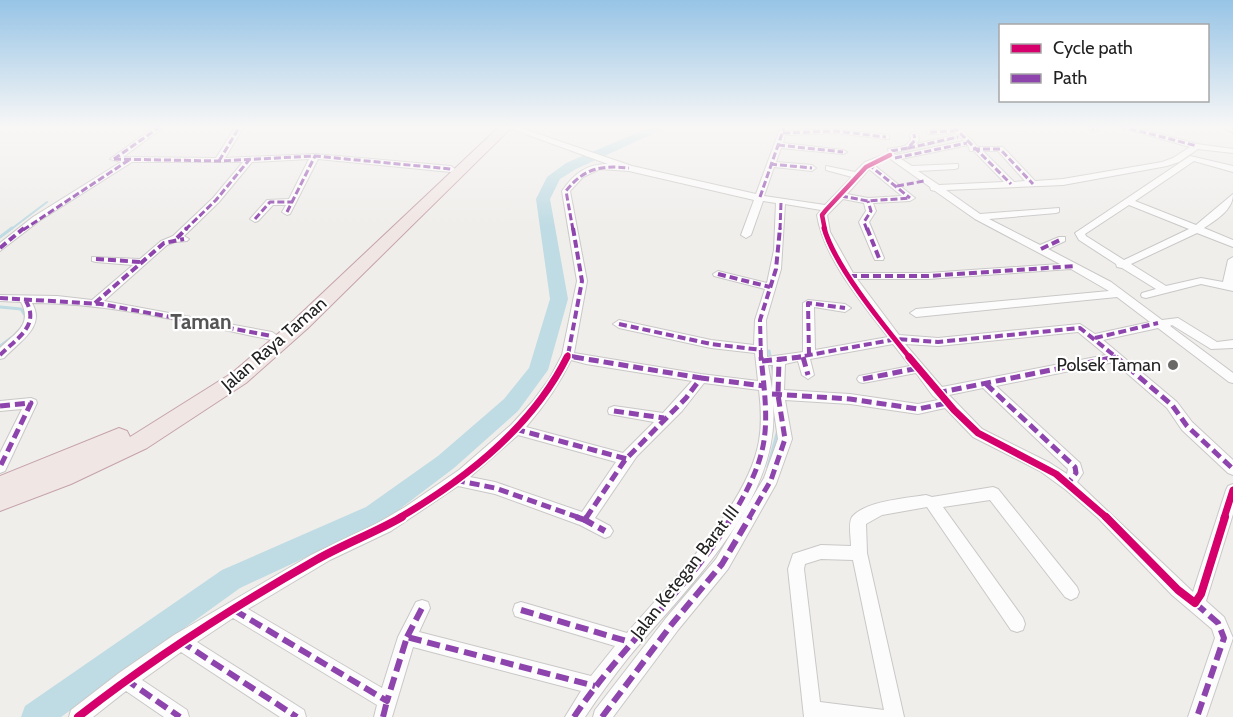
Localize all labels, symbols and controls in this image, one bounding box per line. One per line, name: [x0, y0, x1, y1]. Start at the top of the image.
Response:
legend: [999, 24, 1209, 102]
text: Cycle path: [1053, 37, 1133, 59]
text: Path: [1053, 67, 1087, 89]
street label: Jalan Raya Taman: [216, 292, 331, 396]
district label: Taman: [170, 309, 232, 334]
place label: Polsek Taman: [1056, 354, 1161, 376]
marker: Polsek Taman: [1166, 358, 1180, 372]
street label: Jalan Ketegan Barat III: [626, 501, 744, 644]

